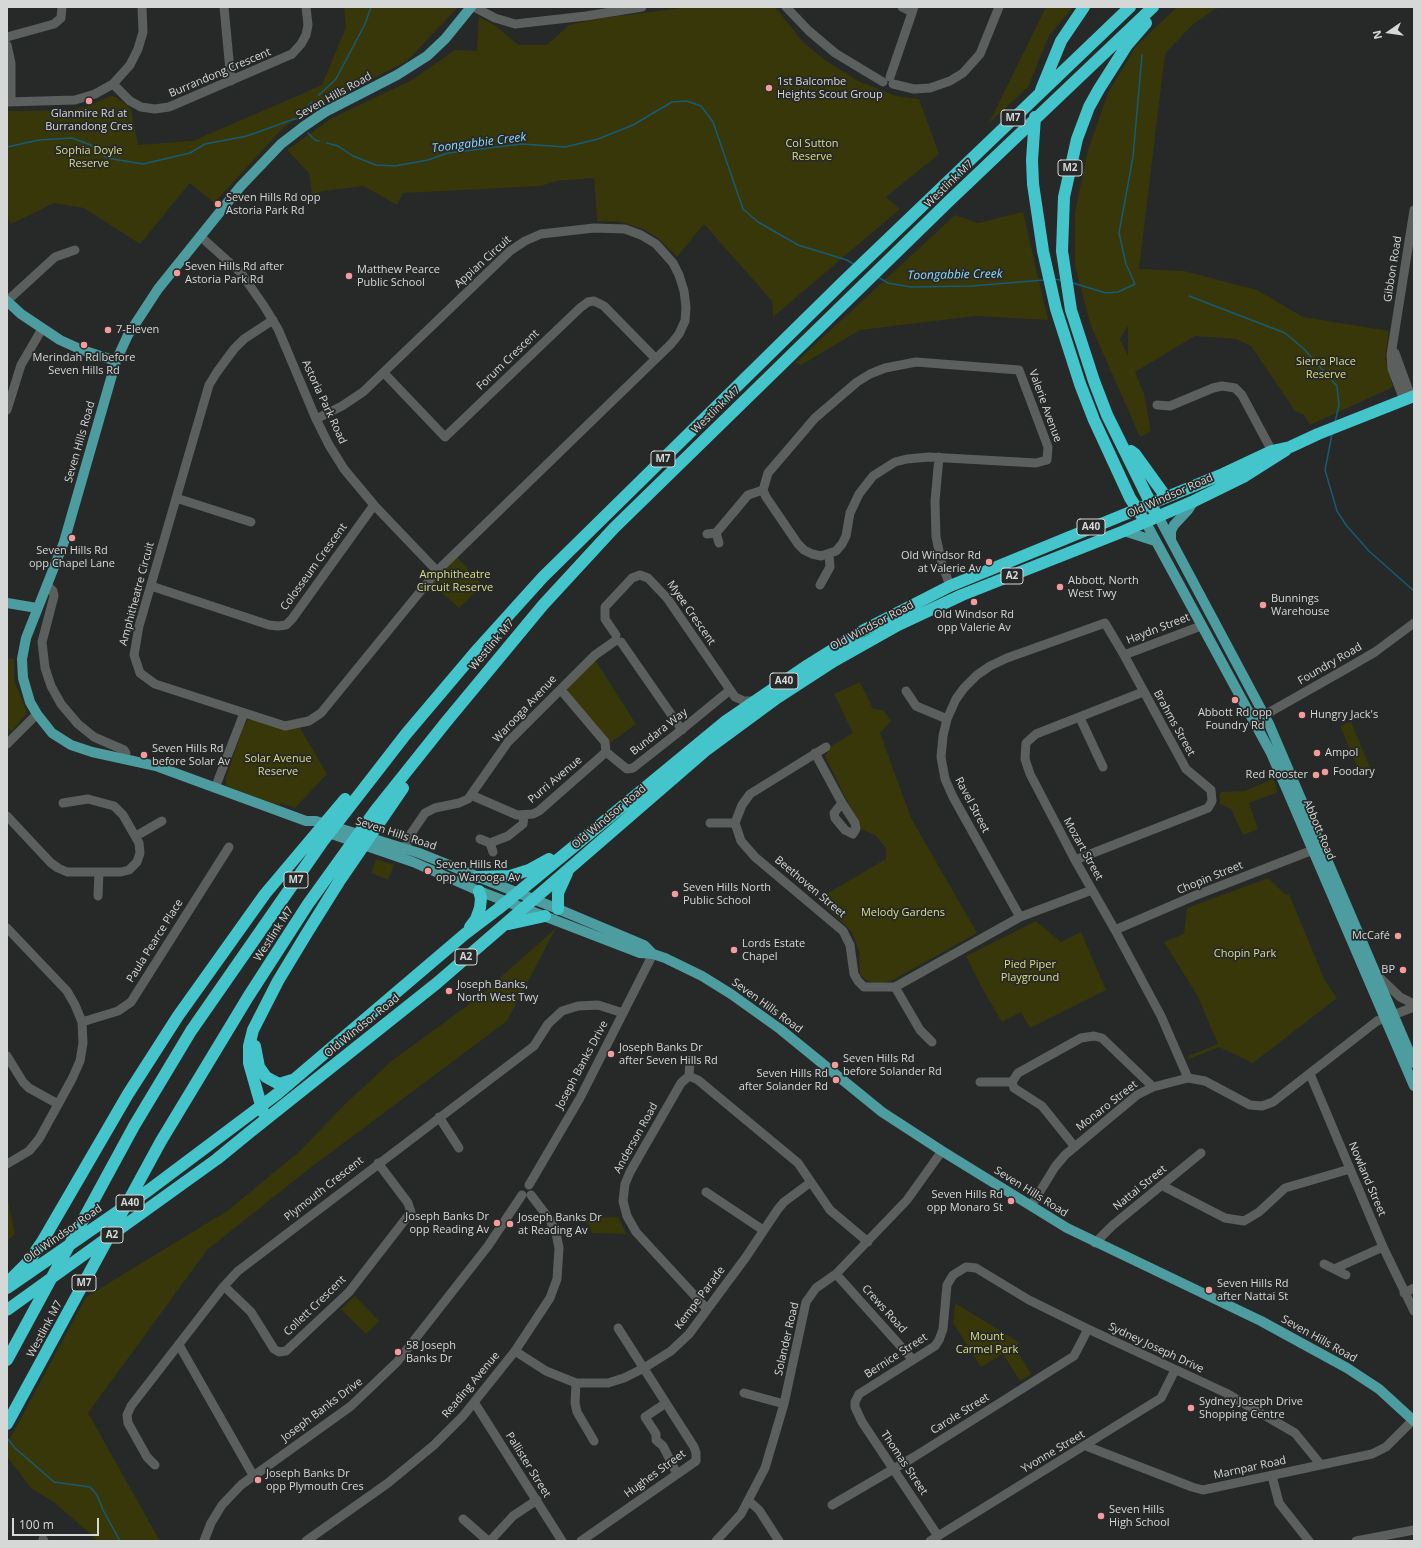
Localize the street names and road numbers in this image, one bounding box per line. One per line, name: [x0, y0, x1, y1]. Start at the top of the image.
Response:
street label: Burrandong Crescent: [167, 46, 273, 100]
street label: Seven Hills Road: [294, 70, 374, 122]
road number: M7: [1001, 110, 1025, 126]
street label: Westlink M7: [922, 158, 976, 210]
road number: M2: [1058, 160, 1082, 176]
street label: Appian Circuit: [452, 233, 514, 291]
street label: Gibbon Road: [1381, 235, 1405, 303]
street label: Forum Crescent: [474, 327, 542, 393]
street label: Astoria Park Road: [299, 358, 349, 446]
street label: Valerie Avenue: [1026, 368, 1064, 444]
street label: Westlink M7: [689, 384, 743, 436]
street label: Seven Hills Road: [62, 400, 98, 484]
road number: M7: [651, 451, 675, 467]
street label: Old Windsor Road: [1125, 471, 1215, 521]
road number: A40: [1077, 519, 1105, 535]
street label: Colosseum Crescent: [278, 521, 350, 613]
street label: Amphitheatre Circuit: [117, 541, 157, 647]
road number: A2: [1001, 568, 1023, 584]
street label: Myee Crescent: [664, 578, 718, 648]
street label: Old Windsor Road: [828, 598, 916, 654]
street label: Haydn Street: [1124, 611, 1192, 647]
street label: Westlink M7: [467, 617, 517, 673]
street label: Foundry Road: [1296, 640, 1364, 688]
street label: Warooga Avenue: [490, 673, 560, 745]
road number: A40: [770, 673, 798, 689]
street label: Brahms Street: [1150, 688, 1198, 758]
street label: Bundara Way: [628, 706, 690, 758]
street label: Purri Avenue: [525, 754, 585, 806]
street label: Ravel Street: [952, 775, 992, 835]
street label: Old Windsor Road: [569, 782, 649, 852]
street label: Abbott Road: [1300, 798, 1338, 862]
street label: Seven Hills Road: [354, 815, 438, 853]
street label: Mozart Street: [1060, 815, 1106, 883]
street label: Beethoven Street: [772, 853, 848, 921]
street label: Chopin Street: [1175, 859, 1245, 897]
road number: M7: [284, 872, 308, 888]
street label: Paula Pearce Place: [124, 897, 186, 985]
street label: Westlink M7: [251, 904, 297, 964]
road number: A2: [455, 949, 477, 965]
street label: Seven Hills Road: [729, 976, 805, 1036]
street label: Old Windsor Road: [322, 992, 402, 1060]
street label: Joseph Banks Drive: [553, 1019, 611, 1111]
street label: Monaro Street: [1074, 1078, 1140, 1134]
street label: Anderson Road: [611, 1100, 661, 1176]
street label: Nowland Street: [1345, 1140, 1389, 1218]
street label: Plymouth Crescent: [282, 1154, 366, 1224]
street label: Nattai Street: [1111, 1163, 1169, 1213]
street label: Seven Hills Road: [992, 1164, 1070, 1220]
road number: A40: [116, 1195, 144, 1211]
street label: Old Windsor Road: [21, 1202, 105, 1266]
road number: A2: [101, 1227, 123, 1243]
street label: Kempe Parade: [672, 1264, 728, 1332]
street label: Collett Crescent: [281, 1273, 349, 1339]
road number: M7: [72, 1275, 96, 1291]
street label: Crews Road: [859, 1282, 909, 1336]
street label: Westlink M7: [24, 1298, 66, 1360]
street label: Solander Road: [772, 1301, 802, 1377]
street label: Seven Hills Road: [1279, 1313, 1359, 1365]
street label: Sydney Joseph Drive: [1106, 1320, 1206, 1376]
street label: Bernice Street: [862, 1331, 930, 1381]
street label: Reading Avenue: [439, 1349, 503, 1421]
street label: Joseph Banks Drive: [279, 1375, 365, 1445]
street label: Carole Street: [928, 1391, 992, 1437]
street label: Thomas Street: [878, 1428, 930, 1498]
street label: Yvonne Street: [1019, 1428, 1087, 1476]
street label: Pallister Street: [503, 1430, 553, 1500]
street label: Hughes Street: [622, 1447, 688, 1501]
street label: Marnpar Road: [1213, 1454, 1287, 1482]

